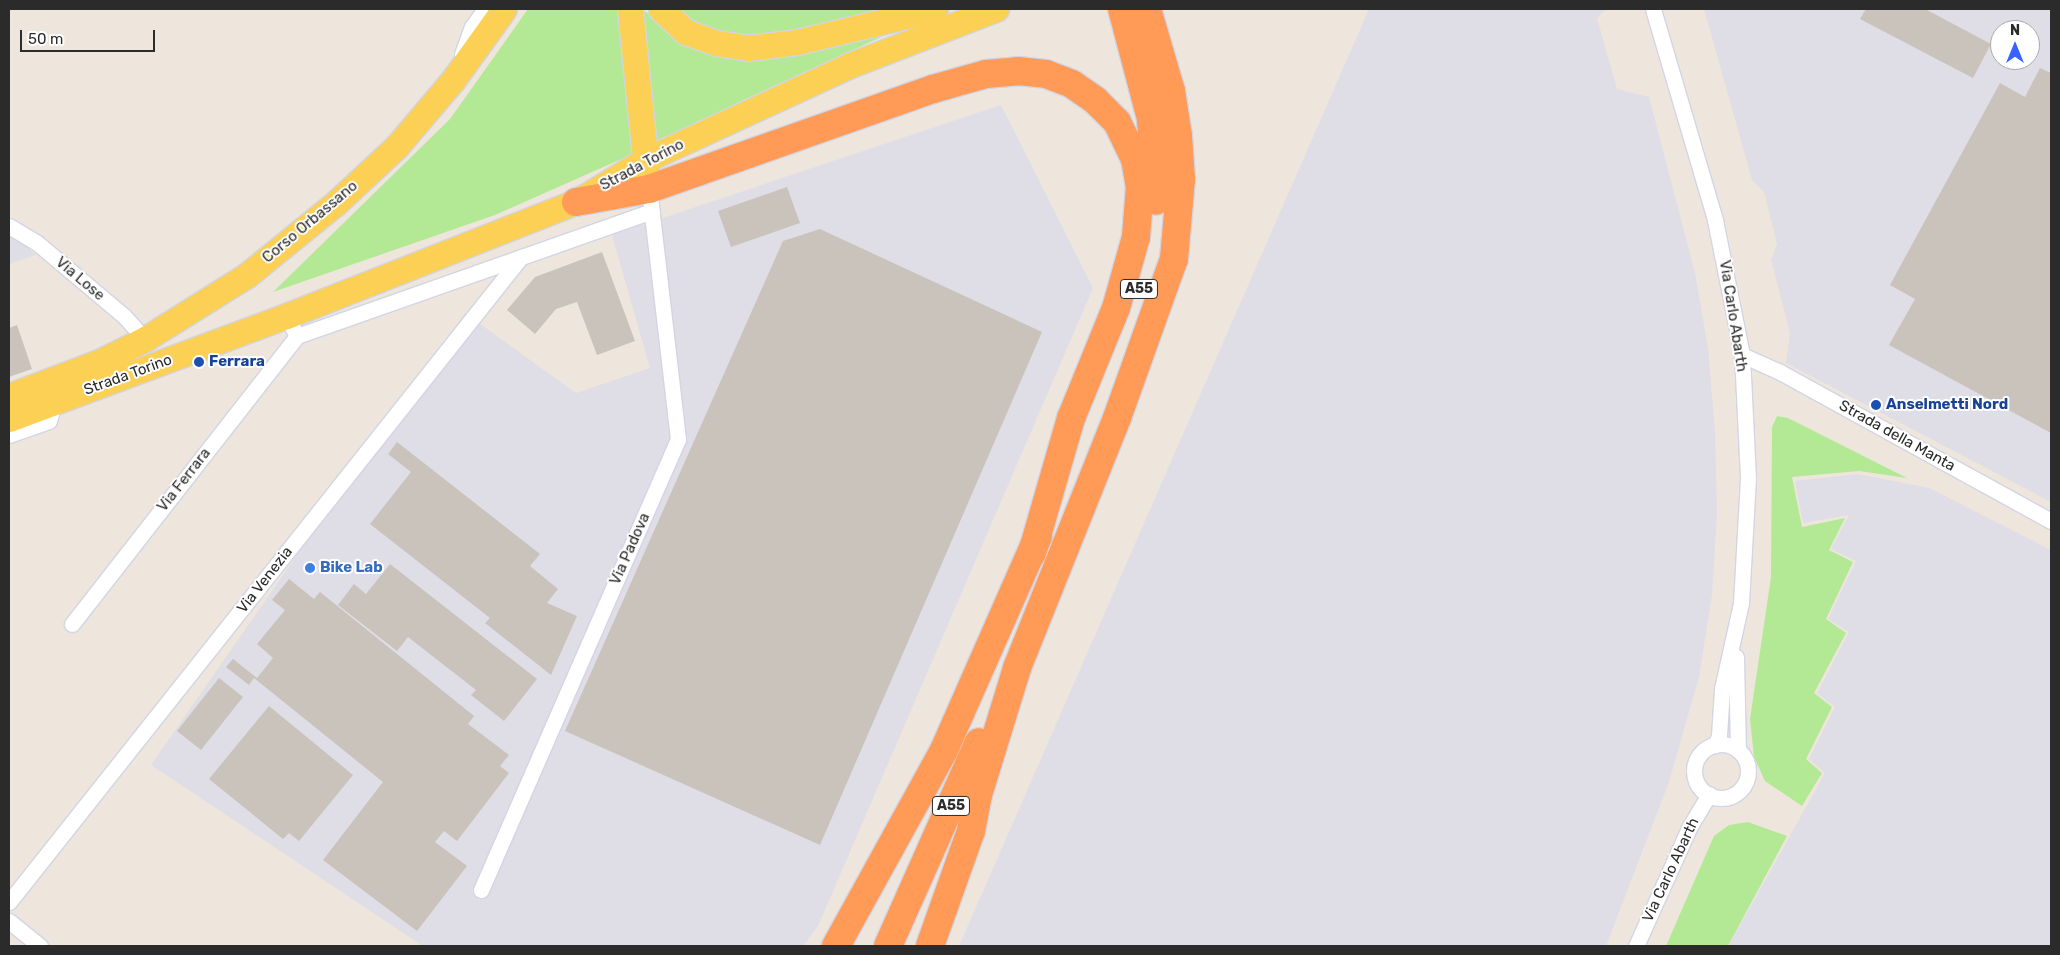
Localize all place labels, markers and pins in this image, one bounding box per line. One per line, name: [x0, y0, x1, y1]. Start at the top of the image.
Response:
place label: Ferrara: [209, 353, 265, 371]
marker: Ferrara: [193, 356, 205, 368]
place label: Anselmetti Nord: [1886, 396, 2008, 414]
marker: Anselmetti Nord: [1870, 399, 1882, 411]
place label: Bike Lab: [320, 559, 383, 577]
marker: Bike Lab: [304, 562, 316, 574]

